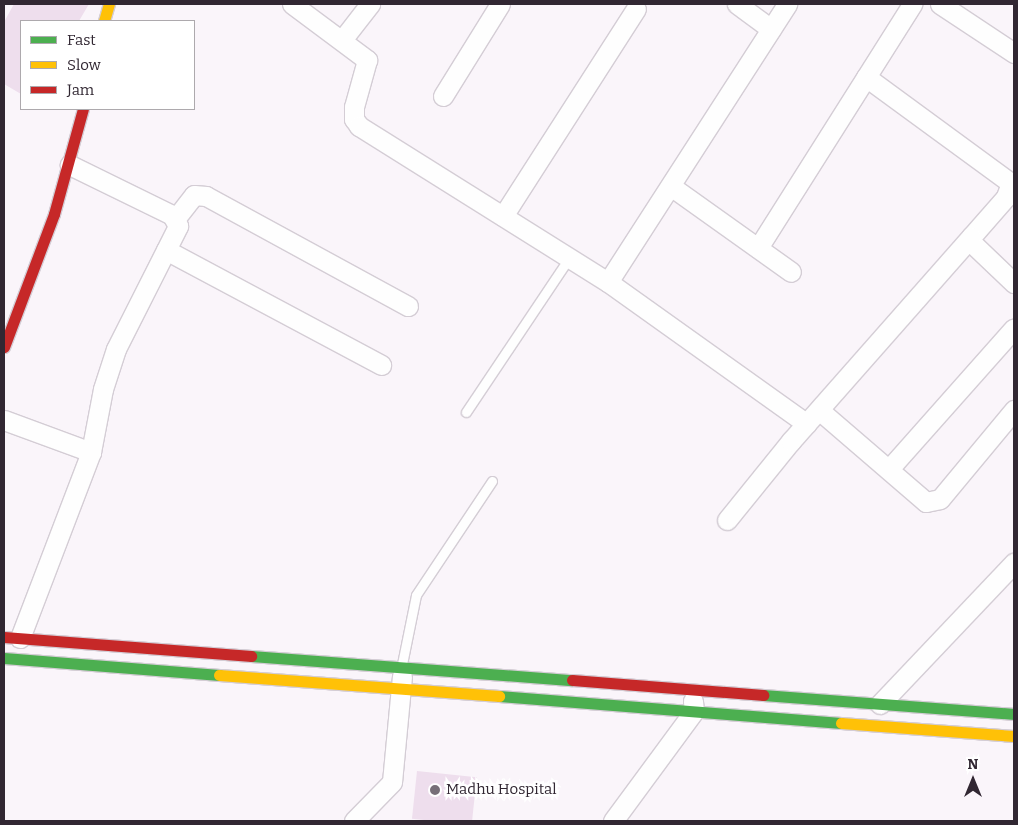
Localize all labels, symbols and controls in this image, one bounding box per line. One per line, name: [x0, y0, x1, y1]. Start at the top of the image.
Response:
legend: [20, 20, 195, 110]
text: Fast: [67, 31, 96, 49]
text: Slow: [67, 56, 101, 74]
text: Jam: [67, 81, 94, 99]
north arrow: [948, 755, 998, 805]
text: N: [968, 756, 978, 773]
place label: Madhu Hospital: [446, 781, 557, 799]
marker: Madhu Hospital: [428, 783, 442, 797]

